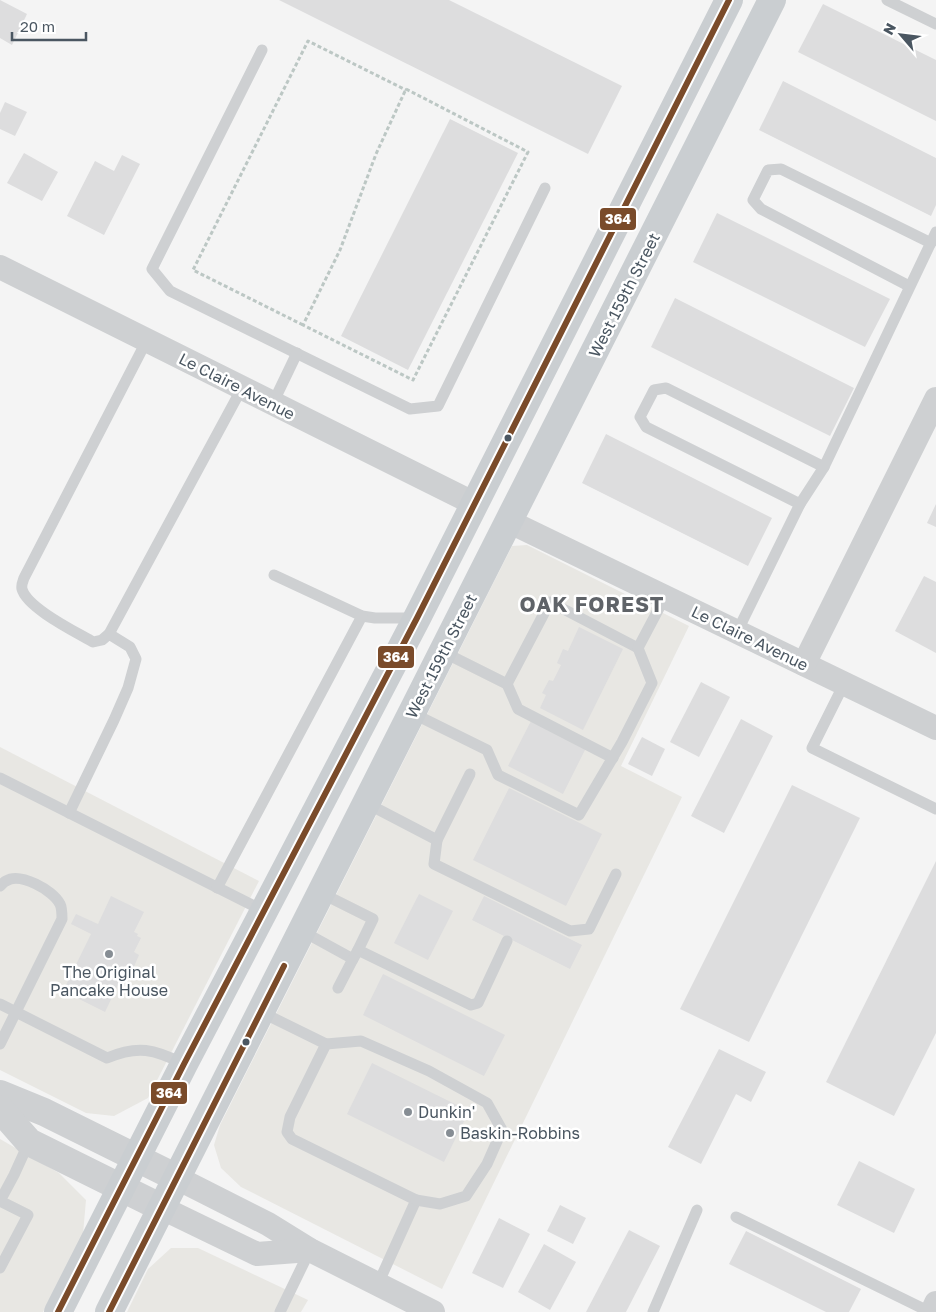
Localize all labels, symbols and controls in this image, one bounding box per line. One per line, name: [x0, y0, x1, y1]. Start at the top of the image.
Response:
scale bar: [12, 10, 86, 42]
north arrow: [876, 10, 926, 60]
text: 20 m: [20, 17, 55, 35]
text: N: [879, 20, 899, 37]
line badge: 364: [599, 207, 637, 231]
text: 364: [605, 210, 631, 227]
street label: West 159th Street: [584, 229, 664, 361]
street label: Le Claire Avenue: [176, 348, 298, 424]
unlabelled marker: [503, 433, 513, 443]
street label: West 159th Street: [401, 590, 481, 722]
district label: OAK FOREST: [520, 591, 664, 617]
street label: Le Claire Avenue: [688, 601, 812, 675]
line badge: 364: [377, 645, 415, 669]
text: 364: [383, 648, 409, 665]
marker: The Original Pancake House: [103, 948, 115, 960]
place label: The Original Pancake House: [50, 962, 168, 1000]
unlabelled marker: [241, 1037, 251, 1047]
line badge: 364: [150, 1081, 188, 1105]
text: 364: [156, 1084, 182, 1101]
place label: Dunkin': [418, 1102, 475, 1122]
marker: Dunkin': [402, 1106, 414, 1118]
place label: Baskin-Robbins: [460, 1123, 580, 1143]
marker: Baskin-Robbins: [444, 1127, 456, 1139]

